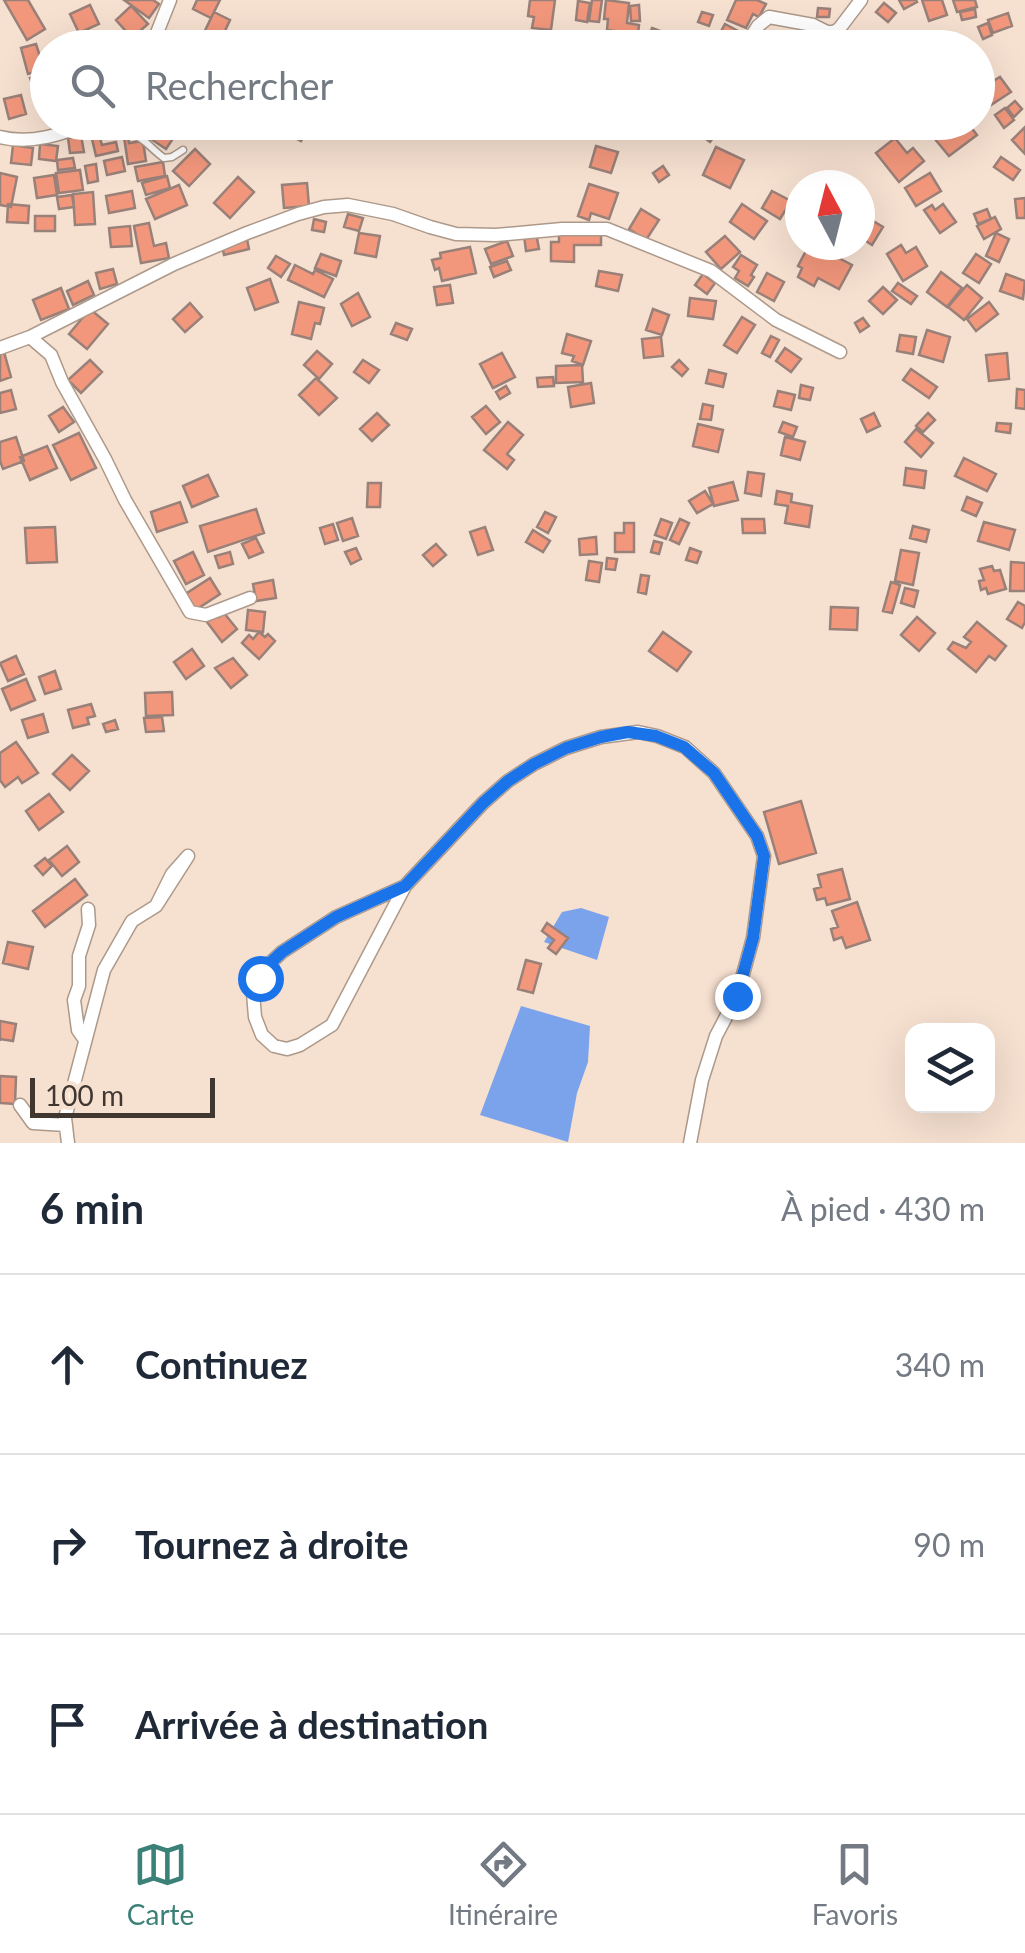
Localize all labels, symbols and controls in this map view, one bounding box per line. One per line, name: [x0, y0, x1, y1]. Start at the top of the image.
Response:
search box: [30, 30, 995, 140]
icon: search: [65, 58, 120, 113]
text: Rechercher: [145, 62, 333, 108]
north arrow: [785, 170, 875, 260]
route start: [238, 956, 284, 1002]
route end: [715, 974, 761, 1020]
map controls: [905, 1023, 995, 1113]
button: layers: [905, 1023, 995, 1113]
scale bar: [30, 1073, 215, 1118]
text: 100 m: [45, 1078, 124, 1112]
text: 6 min: [40, 1183, 144, 1233]
text: À pied · 430 m: [781, 1189, 985, 1228]
icon: ahead: [40, 1337, 95, 1392]
text: Continuez: [135, 1341, 308, 1387]
text: 340 m: [895, 1345, 985, 1384]
icon: right: [40, 1517, 95, 1572]
text: Tournez à droite: [135, 1521, 409, 1567]
text: 90 m: [913, 1525, 985, 1564]
icon: arrive: [40, 1697, 95, 1752]
text: Arrivée à destination: [135, 1701, 488, 1747]
tab: Carte: [127, 1837, 194, 1931]
tab: Itinéraire: [448, 1837, 558, 1931]
tab: Favoris: [812, 1837, 898, 1931]

